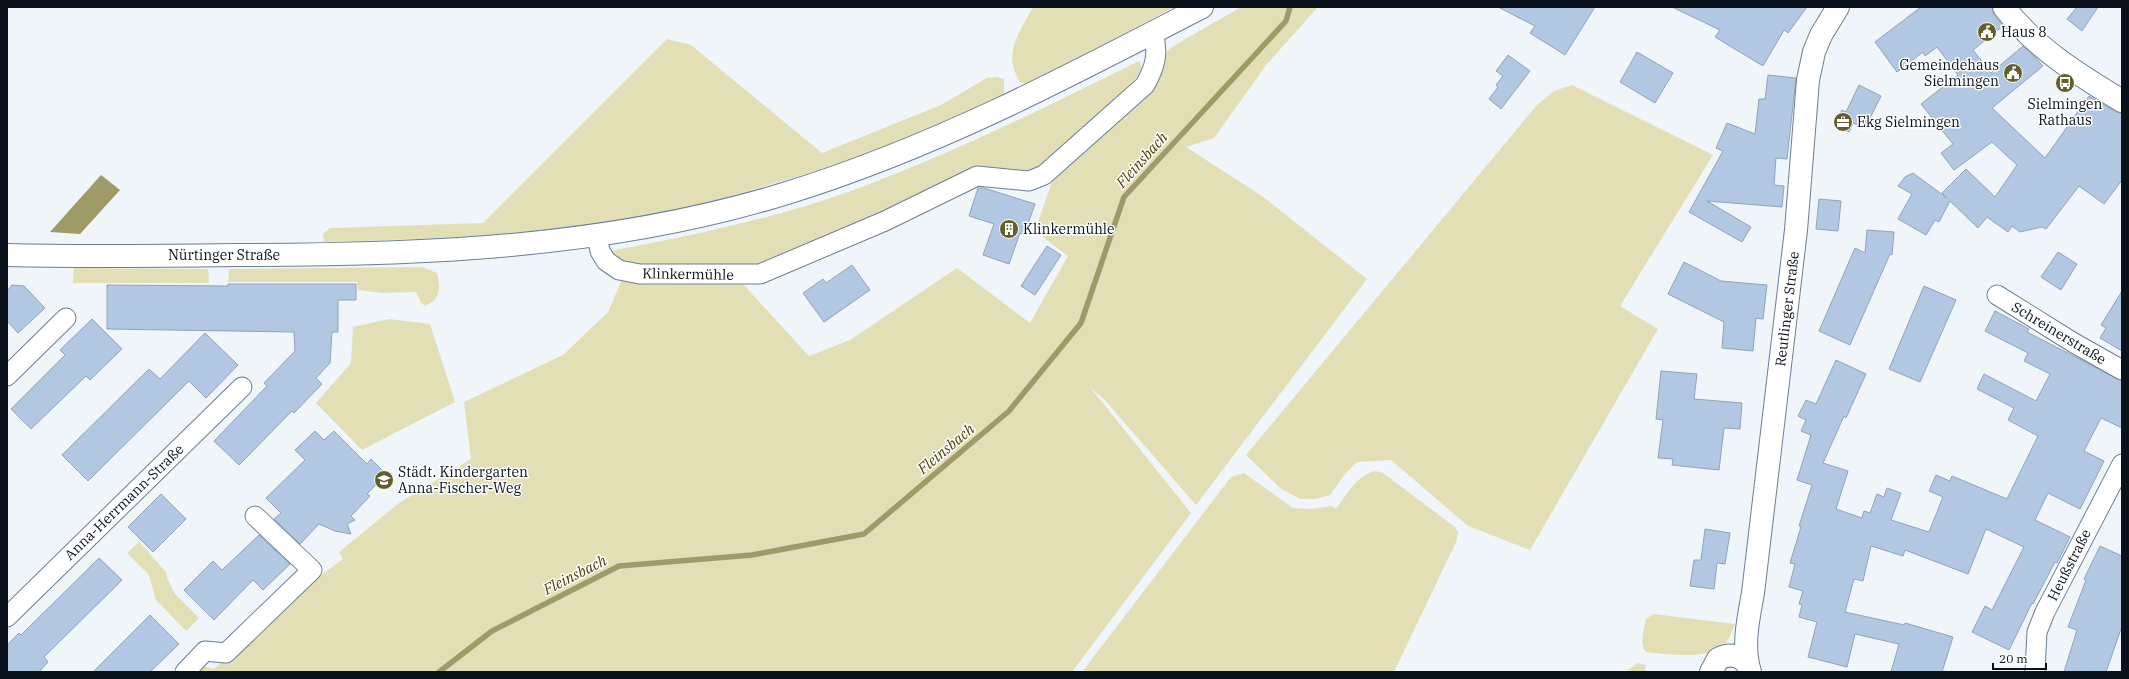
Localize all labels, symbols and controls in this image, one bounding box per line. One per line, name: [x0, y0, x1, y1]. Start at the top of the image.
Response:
public building icon: Haus 8: [1976, 21, 1998, 43]
place label: Haus 8: [2001, 23, 2047, 41]
place label: Gemeindehaus Sielmingen: [1899, 56, 1999, 90]
public building icon: Gemeindehaus Sielmingen: [2002, 62, 2024, 84]
bus stop icon: Sielmingen Rathaus: [2054, 72, 2076, 94]
place label: Sielmingen Rathaus: [2027, 95, 2103, 129]
office icon: Ekg Sielmingen: [1832, 111, 1854, 133]
place label: Ekg Sielmingen: [1857, 113, 1960, 131]
water label: Fleinsbach: [1111, 127, 1172, 192]
building icon: Klinkermühle: [998, 218, 1020, 240]
place label: Klinkermühle: [1023, 220, 1115, 238]
street label: Nürtinger Straße: [168, 246, 280, 264]
street label: Reutlinger Straße: [1771, 250, 1803, 368]
street label: Klinkermühle: [642, 264, 734, 284]
street label: Schreinerstraße: [2009, 298, 2109, 368]
water label: Fleinsbach: [913, 419, 979, 479]
street label: Anna-Herrmann-Straße: [60, 440, 188, 564]
place label: Städt. Kindergarten Anna-Fischer-Weg: [398, 463, 528, 497]
school or university icon: Städt. Kindergarten Anna-Fischer-Weg: [373, 469, 395, 491]
street label: Heußstraße: [2043, 526, 2095, 604]
water label: Fleinsbach: [539, 550, 610, 599]
scale bar: [1993, 645, 2046, 671]
text: 20 m: [1999, 651, 2028, 666]

